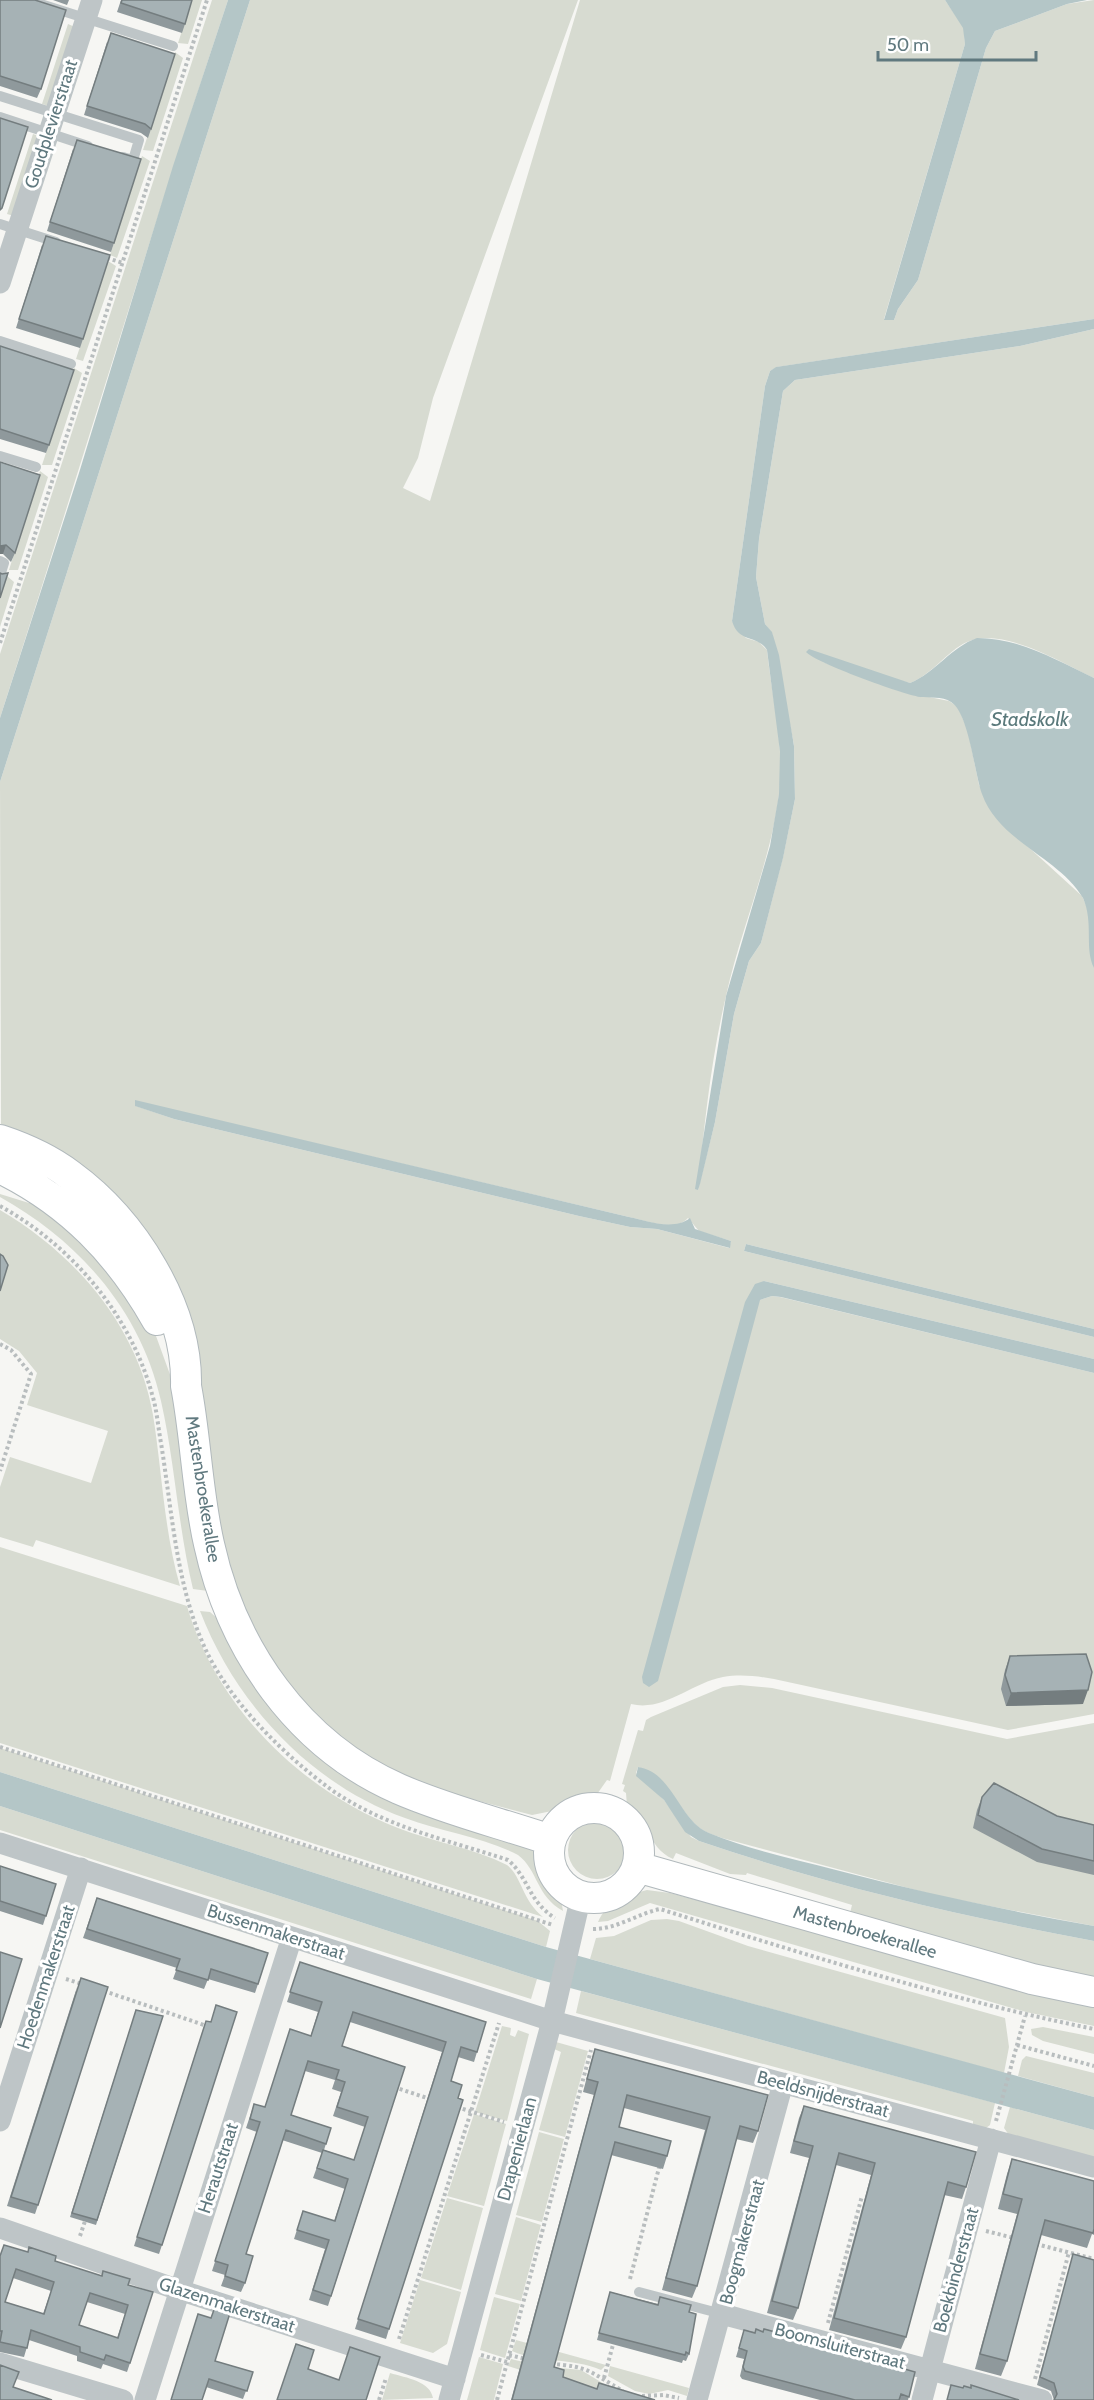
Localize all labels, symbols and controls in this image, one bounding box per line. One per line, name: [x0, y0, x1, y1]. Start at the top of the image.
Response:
scale bar: [878, 24, 1036, 62]
text: 50 m: [887, 34, 929, 56]
street label: Goudplevierstraat: [20, 57, 82, 191]
water label: Stadskolk: [991, 707, 1070, 731]
street label: Mastenbroekerallee: [181, 1414, 225, 1564]
street label: Bussenmakerstraat: [204, 1899, 348, 1965]
street label: Mastenbroekerallee: [791, 1901, 939, 1963]
street label: Hoedenmakerstraat: [12, 1902, 80, 2052]
street label: Beeldsnijderstraat: [755, 2066, 891, 2122]
street label: Drapenierlaan: [493, 2095, 541, 2203]
street label: Herautstraat: [193, 2120, 243, 2216]
street label: Boogmakerstraat: [715, 2177, 769, 2307]
street label: Boekbinderstraat: [929, 2205, 983, 2335]
street label: Glazenmakerstraat: [156, 2273, 298, 2337]
street label: Boomsluiterstraat: [772, 2318, 908, 2374]

